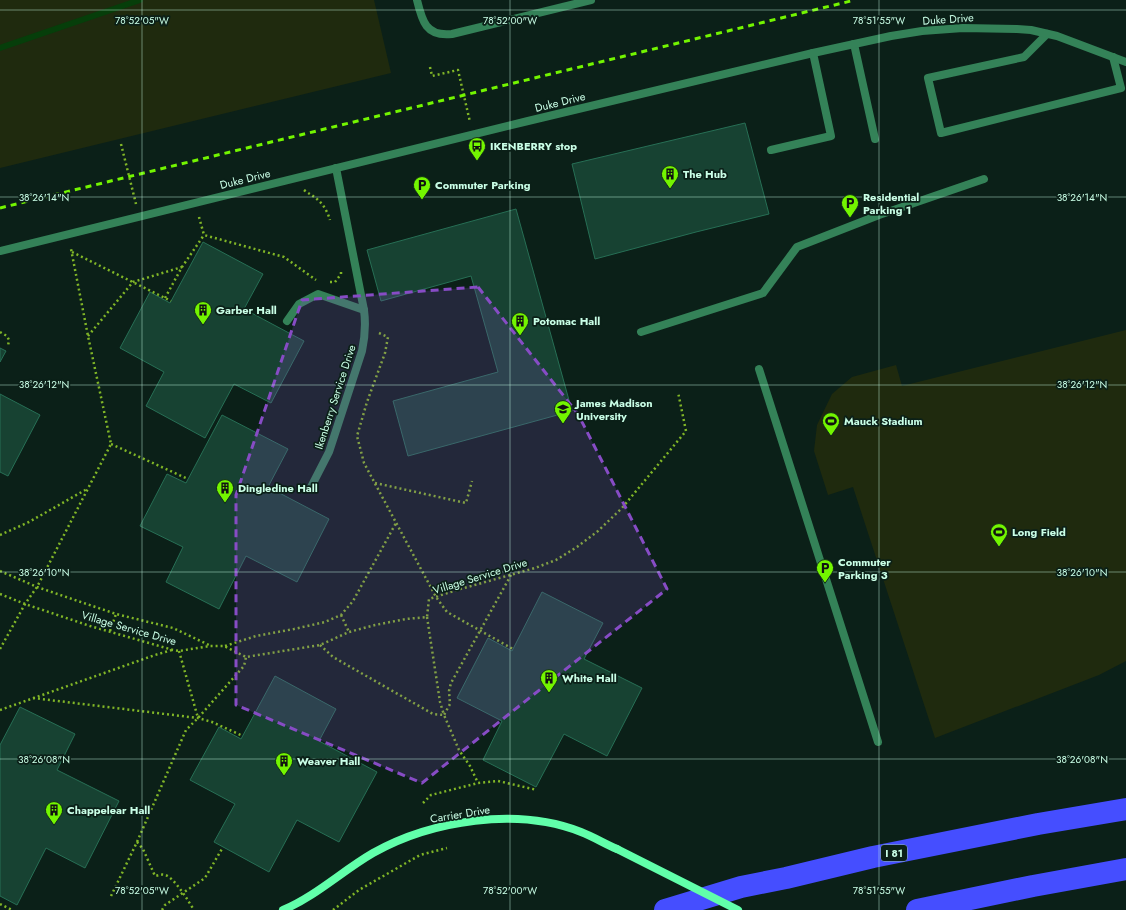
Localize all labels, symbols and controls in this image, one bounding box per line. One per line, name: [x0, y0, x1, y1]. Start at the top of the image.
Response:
street label: Duke Drive: [922, 9, 974, 29]
text: 78°52'05"W: [115, 13, 169, 28]
text: 78°52'00"W: [483, 13, 537, 28]
text: 78°51'55"W: [853, 13, 905, 28]
street label: Duke Drive: [533, 88, 587, 116]
bus stop icon: IKENBERRY stop: [467, 136, 487, 161]
place label: IKENBERRY stop: [490, 138, 577, 154]
building icon: The Hub: [660, 164, 680, 189]
street label: Duke Drive: [218, 165, 272, 193]
place label: The Hub: [683, 166, 727, 182]
parking icon: Commuter Parking: [412, 175, 432, 200]
place label: Commuter Parking: [435, 177, 531, 193]
place label: Residential Parking 1: [863, 189, 919, 218]
text: 38°26'14"N: [19, 190, 69, 205]
text: 38°26'14"N: [1057, 190, 1107, 205]
parking icon: Residential Parking 1: [840, 193, 860, 218]
building icon: Garber Hall: [193, 300, 213, 325]
place label: Garber Hall: [216, 302, 277, 318]
building icon: Potomac Hall: [510, 311, 530, 336]
place label: Potomac Hall: [533, 313, 600, 329]
street label: Ikenberry Service Drive: [311, 342, 360, 451]
text: 38°26'12"N: [19, 377, 69, 392]
text: 38°26'12"N: [1057, 377, 1107, 392]
place label: James Madison University: [574, 395, 653, 424]
school or university icon: James Madison University: [553, 399, 573, 424]
sports icon: Mauck Stadium: [821, 411, 841, 436]
place label: Mauck Stadium: [844, 413, 923, 429]
building icon: Dingledine Hall: [215, 478, 235, 503]
place label: Dingledine Hall: [238, 480, 318, 496]
sports icon: Long Field: [989, 522, 1009, 547]
place label: Long Field: [1012, 524, 1066, 540]
street label: Village Service Drive: [431, 554, 529, 598]
place label: Commuter Parking 3: [838, 554, 891, 583]
parking icon: Commuter Parking 3: [815, 558, 835, 583]
text: 38°26'10"N: [19, 565, 69, 580]
text: 38°26'10"N: [1057, 565, 1107, 580]
street label: Village Service Drive: [80, 607, 179, 649]
building icon: White Hall: [539, 668, 559, 693]
place label: White Hall: [562, 670, 617, 686]
building icon: Weaver Hall: [274, 751, 294, 776]
text: 38°26'08"N: [18, 752, 70, 767]
text: 38°26'08"N: [1056, 752, 1108, 767]
place label: Weaver Hall: [297, 753, 360, 769]
building icon: Chappelear Hall: [44, 800, 64, 825]
street label: Carrier Drive: [429, 801, 491, 827]
place label: Chappelear Hall: [67, 802, 150, 818]
road number: I 81: [881, 845, 907, 861]
text: 78°52'05"W: [115, 883, 169, 898]
text: 78°52'00"W: [483, 883, 537, 898]
text: 78°51'55"W: [853, 883, 905, 898]

